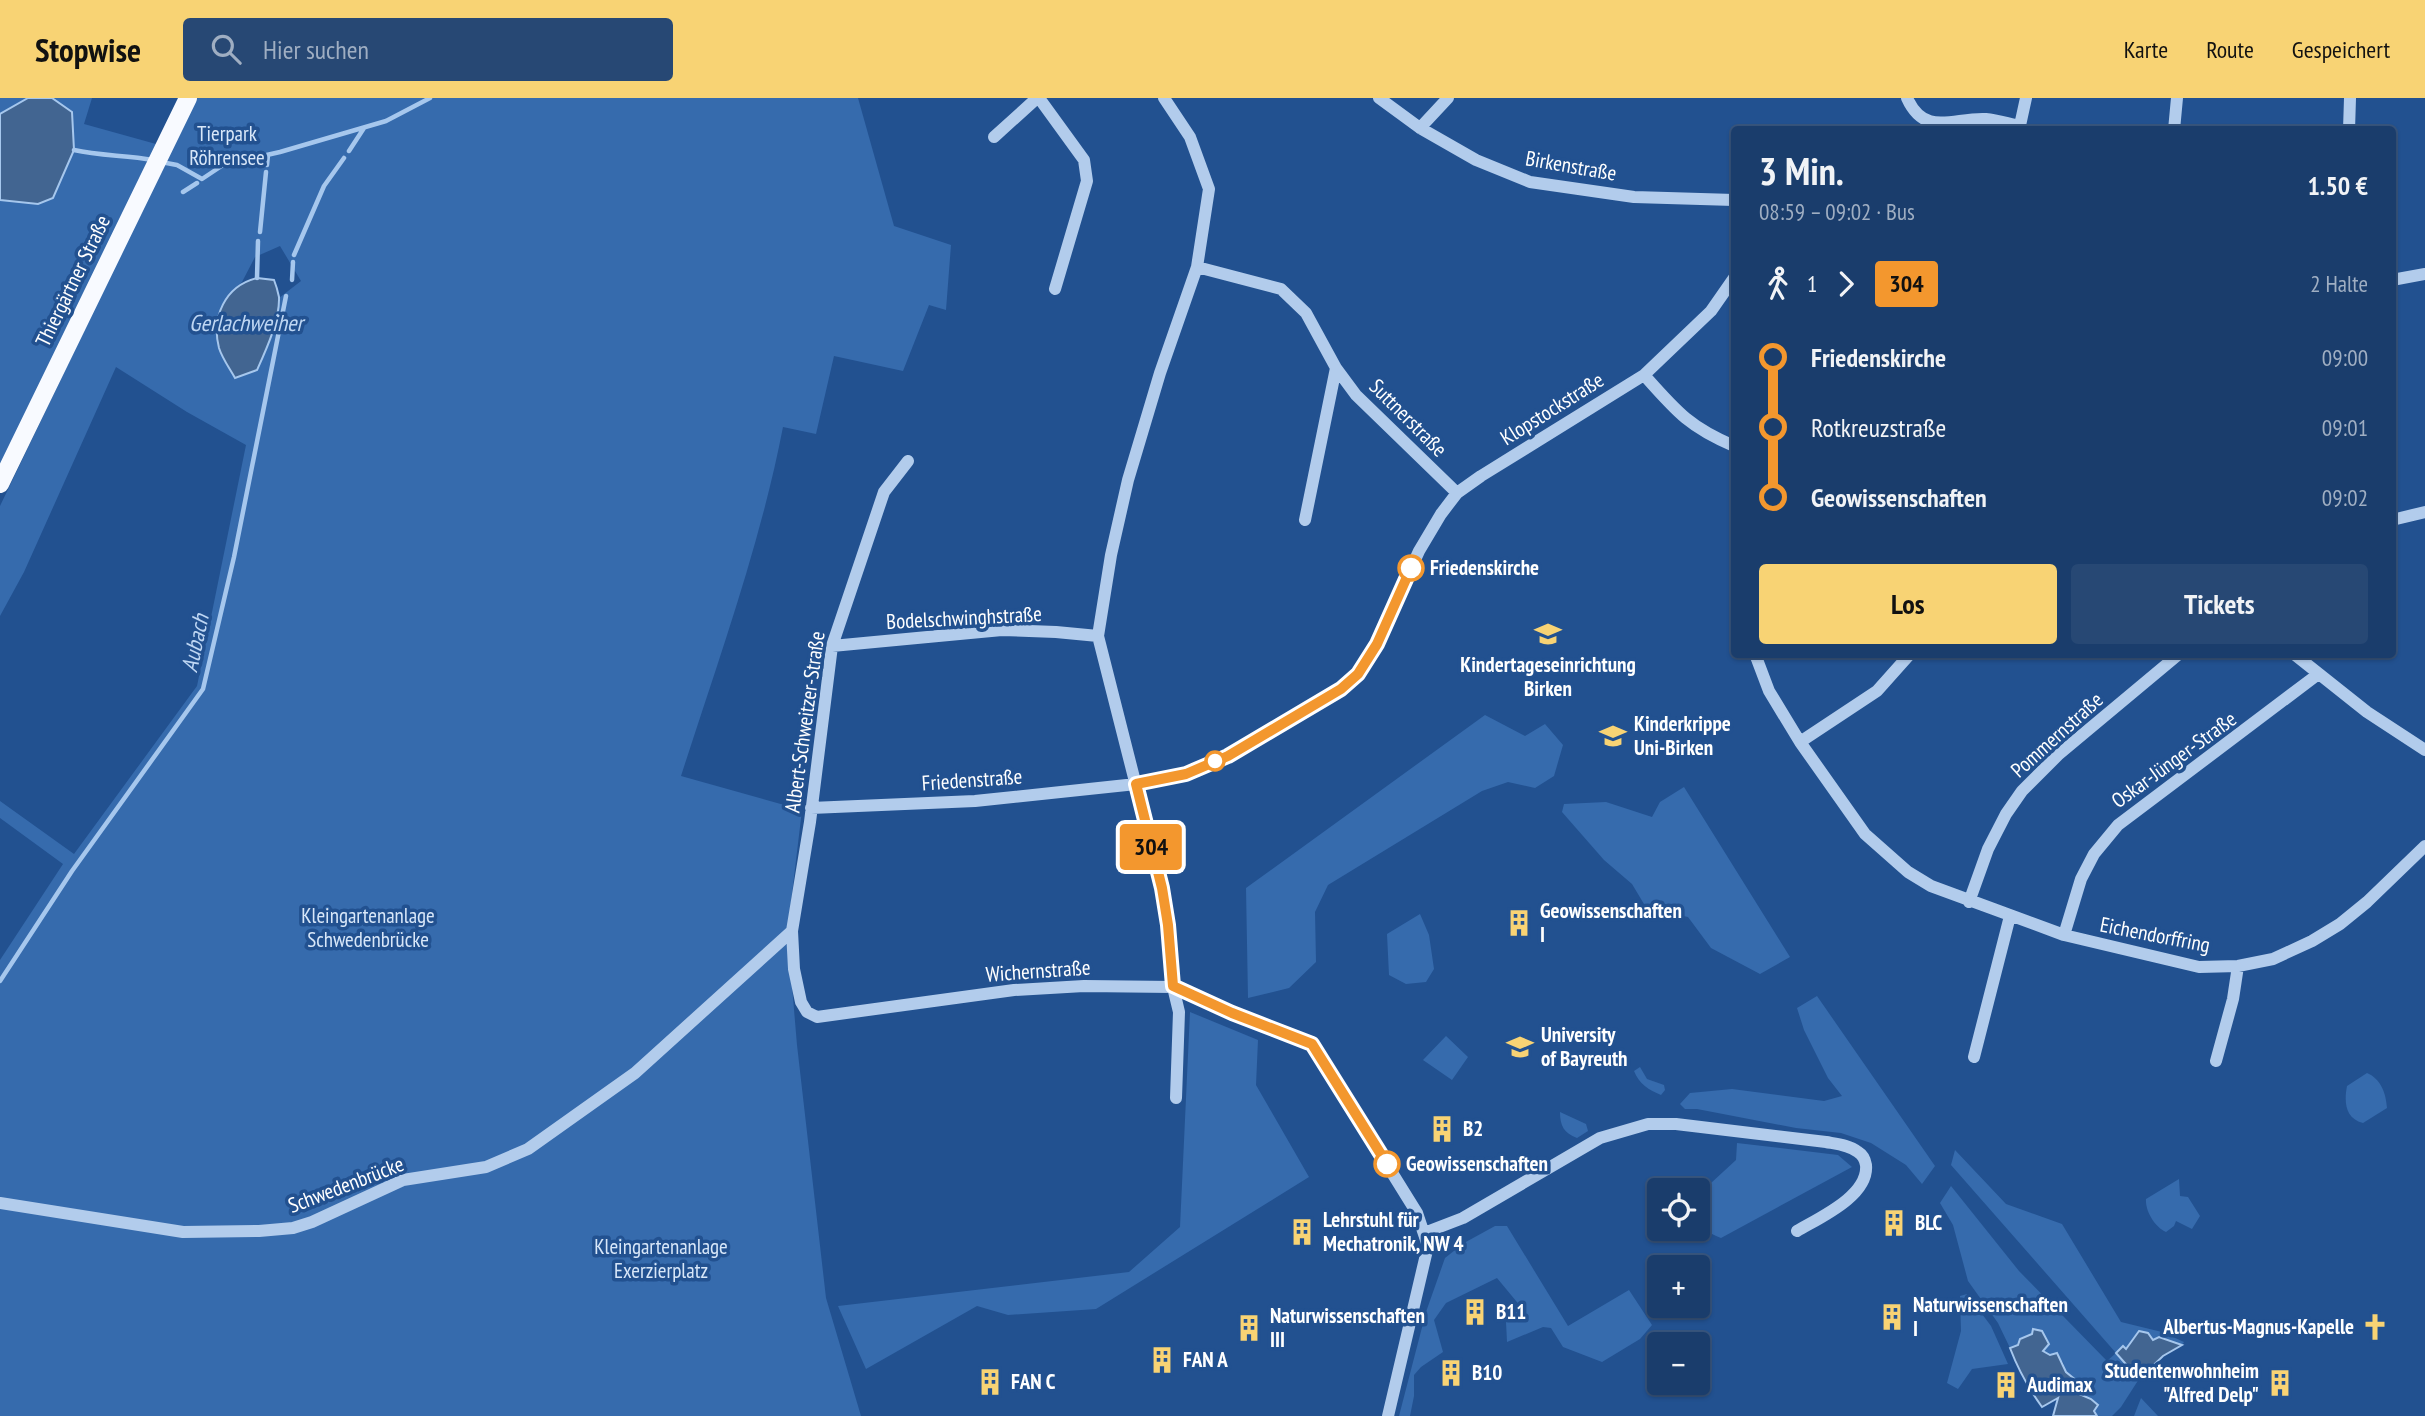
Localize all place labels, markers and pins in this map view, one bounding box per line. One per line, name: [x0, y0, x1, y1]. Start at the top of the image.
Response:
place label: Friedenskirche: [1430, 554, 1539, 581]
marker: Friedenskirche: [1398, 555, 1424, 581]
school or university icon: Kindertageseinrichtung Birken: [1533, 619, 1563, 649]
place label: Kindertageseinrichtung Birken: [1460, 651, 1636, 702]
place label: Kinderkrippe Uni-Birken: [1634, 710, 1731, 761]
school or university icon: Kinderkrippe Uni-Birken: [1598, 721, 1628, 751]
unlabelled marker: [1205, 751, 1225, 771]
place label: Geowissenschaften I: [1540, 897, 1682, 948]
building icon: Geowissenschaften I: [1504, 908, 1534, 938]
place label: University of Bayreuth: [1541, 1021, 1627, 1072]
school or university icon: University of Bayreuth: [1505, 1032, 1535, 1062]
building icon: B2: [1427, 1114, 1457, 1144]
place label: B2: [1463, 1115, 1483, 1142]
place label: Geowissenschaften: [1406, 1150, 1548, 1177]
marker: Geowissenschaften: [1374, 1151, 1400, 1177]
place label: Lehrstuhl für Mechatronik, NW 4: [1323, 1206, 1464, 1257]
building icon: BLC: [1879, 1208, 1909, 1238]
place label: BLC: [1915, 1209, 1943, 1236]
building icon: Lehrstuhl für Mechatronik, NW 4: [1287, 1217, 1317, 1247]
place label: Naturwissenschaften I: [1913, 1291, 2068, 1342]
building icon: B11: [1460, 1297, 1490, 1327]
place label: B11: [1496, 1298, 1526, 1325]
place label: Naturwissenschaften III: [1270, 1302, 1425, 1353]
building icon: Naturwissenschaften I: [1877, 1302, 1907, 1332]
church icon: Albertus-Magnus-Kapelle: [2360, 1312, 2390, 1342]
building icon: Naturwissenschaften III: [1234, 1313, 1264, 1343]
place label: Albertus-Magnus-Kapelle: [2162, 1313, 2354, 1340]
building icon: FAN A: [1147, 1345, 1177, 1375]
place label: FAN A: [1183, 1346, 1228, 1373]
place label: Studentenwohnheim "Alfred Delp": [2104, 1357, 2259, 1408]
building icon: B10: [1436, 1358, 1466, 1388]
place label: B10: [1472, 1359, 1502, 1386]
building icon: FAN C: [975, 1367, 1005, 1397]
place label: FAN C: [1011, 1368, 1056, 1395]
building icon: Studentenwohnheim "Alfred Delp": [2265, 1368, 2295, 1398]
building icon: Audimax: [1991, 1370, 2021, 1400]
place label: Audimax: [2026, 1371, 2094, 1398]

